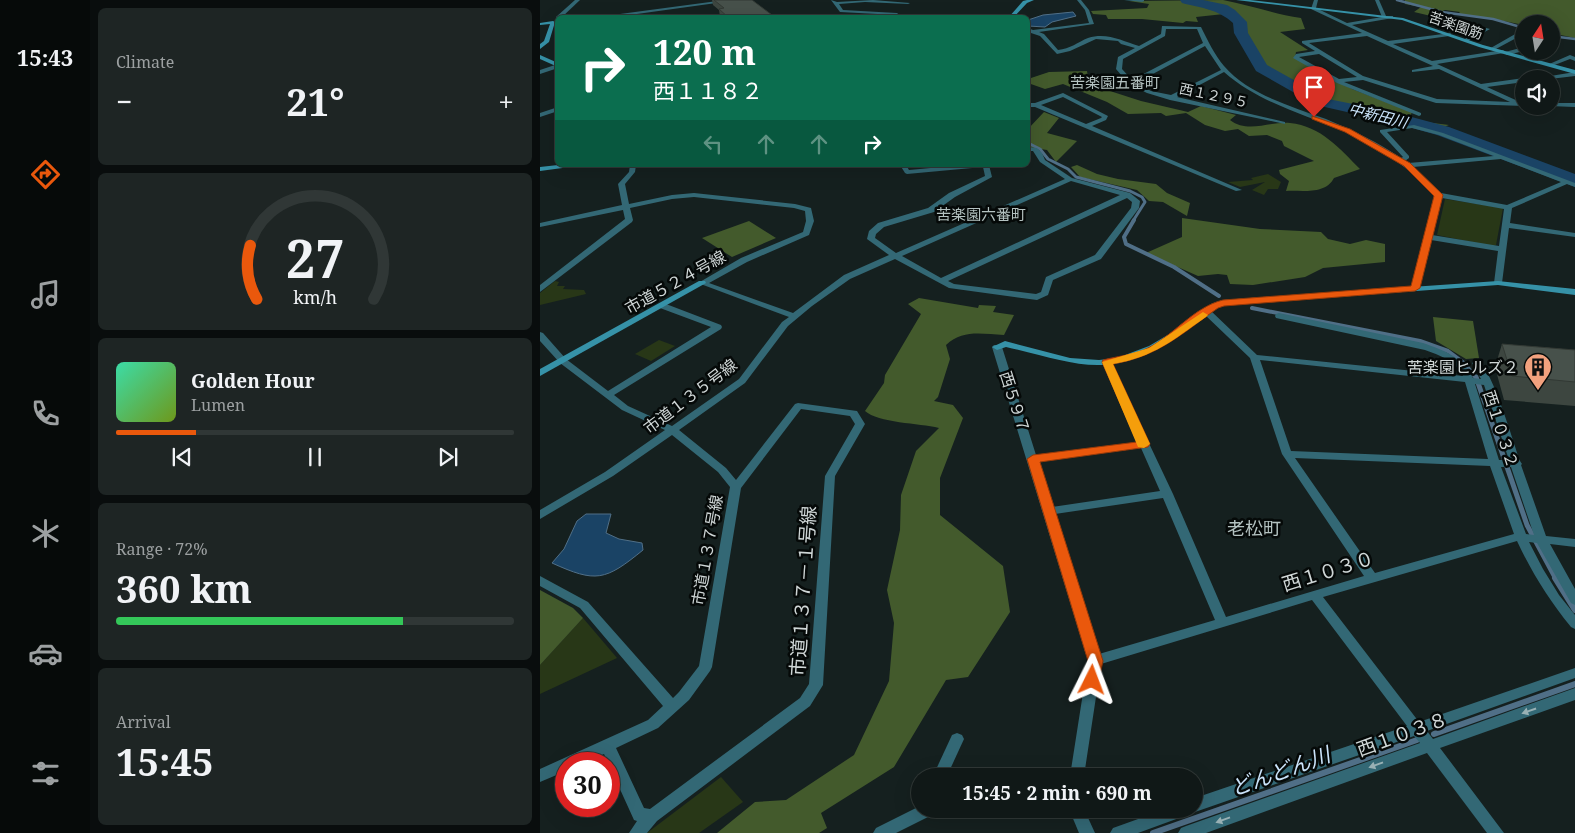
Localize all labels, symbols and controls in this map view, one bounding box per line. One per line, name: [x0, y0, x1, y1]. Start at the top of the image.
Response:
street label: 苦楽園筋: [1426, 7, 1486, 43]
north arrow: [1515, 15, 1560, 60]
map controls: [1515, 15, 1560, 115]
text: 120 m: [653, 28, 756, 75]
icon: right: [570, 35, 635, 100]
text: 15:43: [17, 42, 73, 72]
text: Climate: [116, 51, 174, 73]
pin: [1293, 66, 1335, 117]
button: sound: [1515, 70, 1560, 115]
district label: 苦楽園五番町: [1070, 72, 1160, 92]
icon: arrive: [1300, 73, 1328, 101]
text: 21°: [286, 75, 344, 127]
text: 西１１８２: [653, 75, 763, 105]
street label: 西１２９５: [1178, 78, 1250, 112]
text: −: [116, 82, 132, 120]
text: +: [498, 82, 514, 120]
water label: 中新田川: [1346, 98, 1411, 132]
icon: left: [699, 130, 727, 158]
icon: ahead: [752, 130, 780, 158]
icon: ahead: [805, 130, 833, 158]
icon: right: [858, 130, 886, 158]
icon: directions: [28, 157, 63, 192]
district label: 苦楽園六番町: [936, 204, 1026, 224]
text: 27: [286, 222, 344, 293]
street label: 市道５２４号線: [621, 245, 729, 319]
icon: music: [28, 277, 63, 312]
text: km/h: [293, 285, 337, 309]
building icon: 苦楽園ヒルズ２: [1523, 352, 1553, 391]
street label: 市道１３５号線: [639, 354, 741, 438]
place label: 苦楽園ヒルズ２: [1407, 356, 1519, 378]
text: Golden Hour: [191, 368, 315, 394]
street label: 西５９７: [995, 368, 1035, 436]
street label: 西１０３２: [1478, 388, 1524, 470]
text: Lumen: [191, 394, 245, 416]
icon: phone: [28, 396, 63, 431]
icon: previous: [168, 443, 196, 471]
icon: pause: [301, 443, 329, 471]
icon: next: [434, 443, 462, 471]
street label: 市道１３７号線: [686, 493, 728, 607]
street label: 市道１３７－１号線: [784, 505, 822, 677]
icon: climate: [28, 516, 63, 551]
district label: 老松町: [1227, 516, 1281, 540]
text: Range · 72%: [116, 538, 208, 560]
street label: 西１０３０: [1279, 545, 1377, 597]
text: 360 km: [116, 562, 252, 614]
icon: car: [28, 636, 63, 671]
position arrow: [1065, 653, 1117, 705]
street label: 西１０３８: [1353, 706, 1451, 762]
one-way arrow: [1521, 707, 1536, 715]
text: Arrival: [116, 711, 171, 733]
text: 15:45: [116, 735, 213, 787]
water label: どんどん川: [1226, 739, 1336, 802]
speed limit sign: 30: [555, 752, 620, 817]
icon: filters: [28, 756, 63, 791]
one-way arrow: [1368, 761, 1383, 769]
text: 15:45 · 2 min · 690 m: [962, 780, 1152, 806]
one-way arrow: [1215, 816, 1230, 824]

